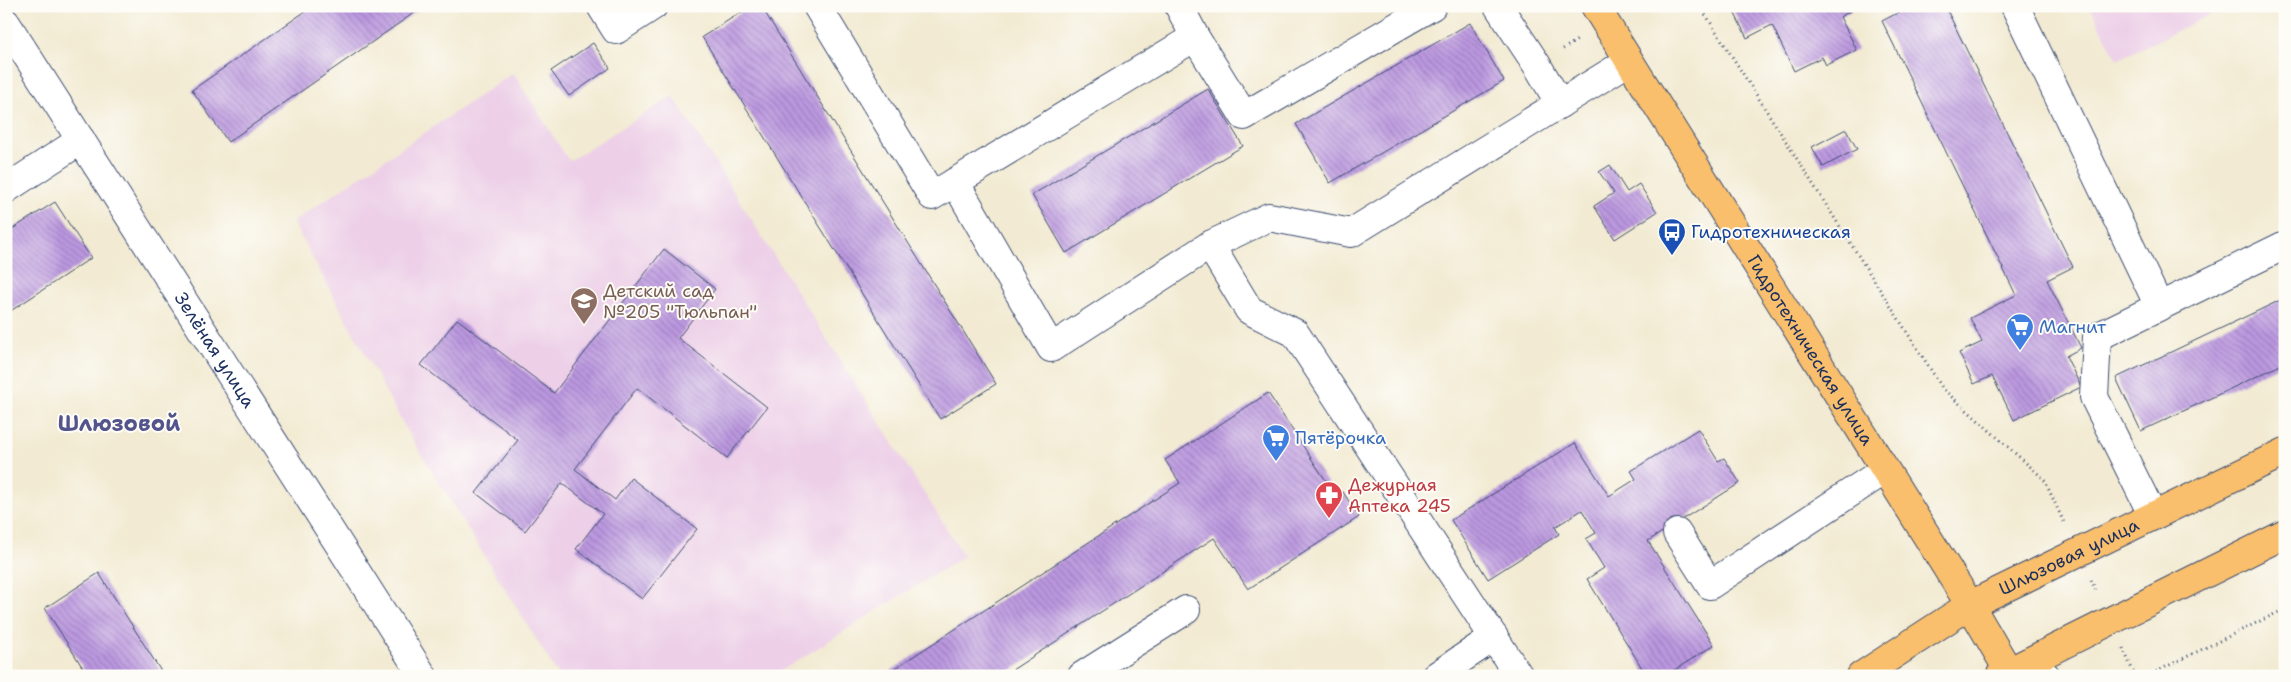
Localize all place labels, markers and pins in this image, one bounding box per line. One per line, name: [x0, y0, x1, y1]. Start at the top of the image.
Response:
bus stop icon: Гидротехническая: [1657, 217, 1687, 256]
place label: Гидротехническая: [1691, 220, 1851, 244]
place label: Детский сад №205 "Тюльпан": [603, 279, 757, 324]
school or university icon: Детский сад №205 "Тюльпан": [569, 286, 599, 325]
supermarket icon: Магнит: [2005, 312, 2035, 351]
place label: Магнит: [2039, 315, 2107, 339]
supermarket icon: Пятёрочка: [1261, 423, 1291, 462]
place label: Пятёрочка: [1295, 426, 1386, 450]
place label: Дежурная Аптека 245: [1348, 473, 1451, 518]
pharmacy icon: Дежурная Аптека 245: [1314, 480, 1344, 519]

